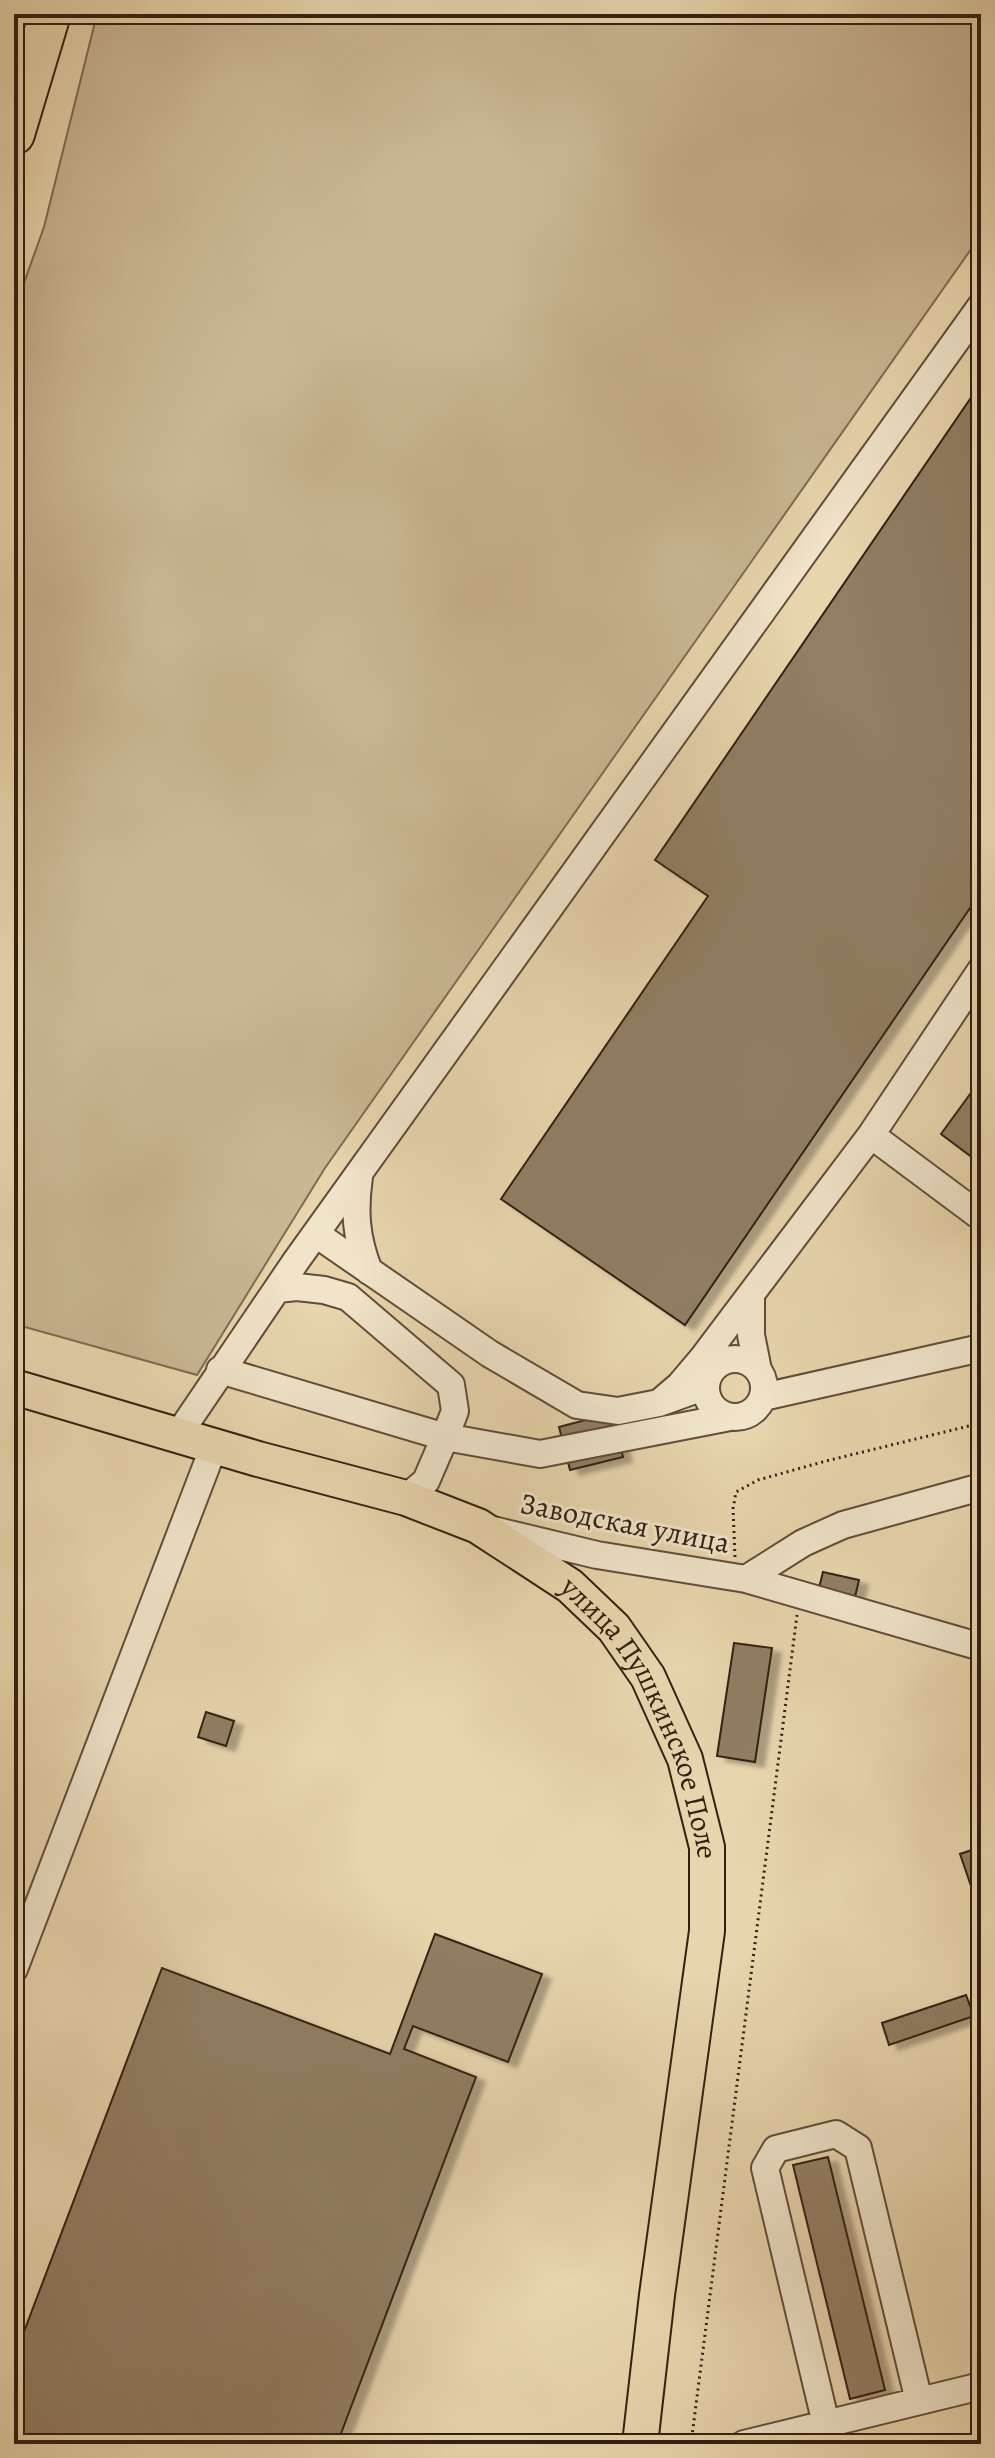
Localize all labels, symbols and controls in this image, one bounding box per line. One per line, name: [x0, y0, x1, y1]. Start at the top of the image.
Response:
street label: Заводская улица: [517, 1483, 733, 1563]
street label: улица Пушкинское Поле: [551, 1567, 727, 1859]

